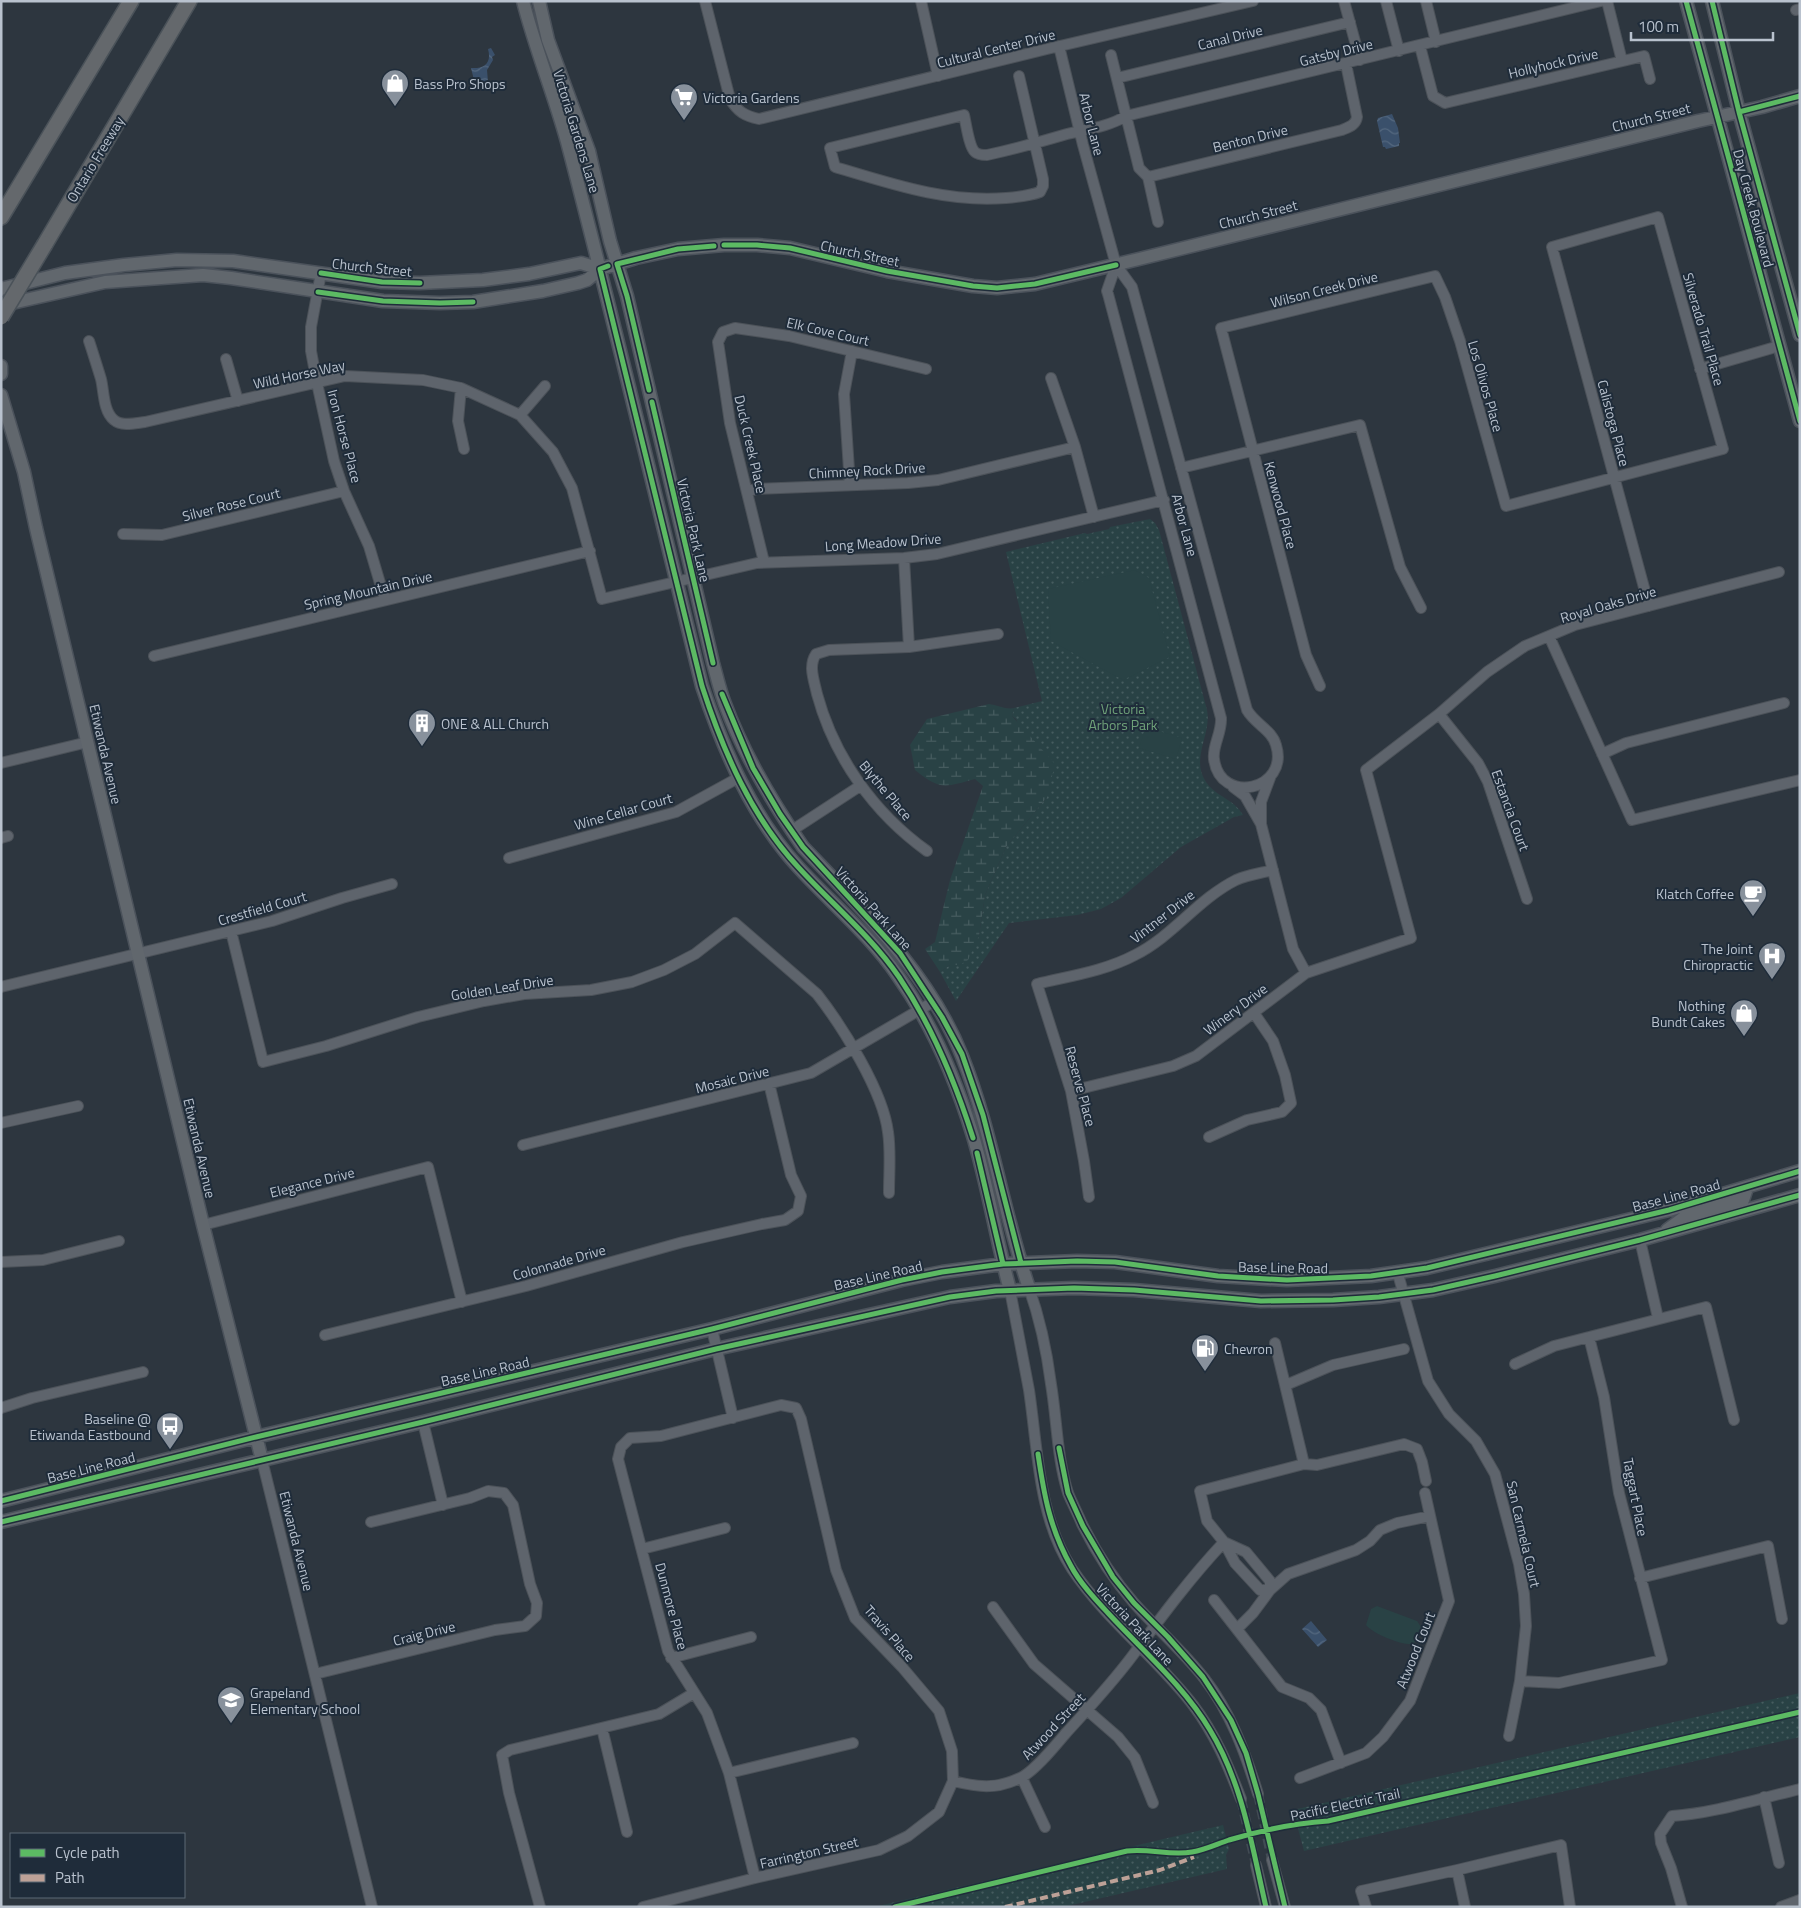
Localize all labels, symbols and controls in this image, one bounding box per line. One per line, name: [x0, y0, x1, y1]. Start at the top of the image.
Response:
scale bar: [1631, 10, 1774, 42]
text: 100 m: [1638, 15, 1679, 38]
street label: Canal Drive: [1195, 19, 1265, 55]
street label: Cultural Center Drive: [935, 23, 1057, 73]
street label: Gatsby Drive: [1297, 33, 1375, 71]
street label: Hollyhock Drive: [1506, 42, 1600, 84]
street label: Victoria Gardens Lane: [548, 67, 606, 195]
shop icon: Bass Pro Shops: [380, 68, 410, 107]
place label: Bass Pro Shops: [414, 73, 506, 94]
supermarket icon: Victoria Gardens: [669, 82, 699, 121]
place label: Victoria Gardens: [703, 87, 799, 108]
street label: Arbor Lane: [1074, 90, 1110, 158]
street label: Church Street: [1610, 97, 1692, 137]
street label: Ontario Freeway: [61, 112, 129, 206]
street label: Benton Drive: [1210, 119, 1290, 157]
street label: Day Creek Boulevard: [1728, 147, 1780, 269]
street label: Church Street: [1217, 194, 1299, 234]
street label: Church Street: [819, 234, 901, 272]
street label: Church Street: [331, 252, 413, 282]
street label: Wilson Creek Drive: [1268, 266, 1380, 312]
street label: Silverado Trail Place: [1678, 270, 1730, 388]
street label: Elk Cove Court: [785, 311, 872, 351]
street label: Los Olivos Place: [1463, 338, 1509, 434]
street label: Wild Horse Way: [251, 354, 347, 394]
street label: Calistoga Place: [1592, 377, 1636, 469]
street label: Iron Horse Place: [322, 387, 368, 485]
street label: Duck Creek Place: [730, 393, 772, 495]
street label: Chimney Rock Drive: [808, 456, 926, 484]
street label: Kenwood Place: [1259, 459, 1303, 551]
street label: Victoria Park Lane: [672, 476, 716, 584]
street label: Silver Rose Court: [180, 482, 282, 526]
street label: Arbor Lane: [1167, 491, 1203, 559]
street label: Long Meadow Drive: [824, 527, 942, 557]
street label: Spring Mountain Drive: [302, 565, 434, 615]
street label: Royal Oaks Drive: [1558, 580, 1658, 628]
park label: Victoria Arbors Park: [1088, 698, 1158, 735]
street label: Etiwanda Avenue: [84, 702, 128, 806]
building icon: ONE & ALL Church: [407, 708, 437, 747]
place label: ONE & ALL Church: [441, 713, 549, 734]
street label: Blythe Place: [855, 755, 917, 825]
street label: Estancia Court: [1487, 766, 1535, 854]
street label: Wine Cellar Court: [571, 787, 675, 835]
street label: Victoria Park Lane: [831, 862, 917, 954]
cafe icon: Klatch Coffee: [1738, 878, 1768, 917]
place label: Klatch Coffee: [1656, 883, 1734, 904]
street label: Vintner Drive: [1125, 884, 1199, 948]
street label: Crestfield Court: [215, 885, 309, 931]
place label: The Joint Chiropractic: [1683, 938, 1753, 975]
hospital icon: The Joint Chiropractic: [1757, 941, 1787, 980]
street label: Golden Leaf Drive: [449, 969, 555, 1005]
street label: Winery Drive: [1199, 978, 1271, 1040]
place label: Nothing Bundt Cakes: [1651, 995, 1725, 1032]
shop icon: Nothing Bundt Cakes: [1729, 998, 1759, 1037]
street label: Reserve Place: [1060, 1043, 1102, 1129]
street label: Mosaic Drive: [693, 1060, 771, 1098]
street label: Etiwanda Avenue: [178, 1096, 222, 1200]
street label: Elegance Drive: [267, 1161, 357, 1203]
street label: Base Line Road: [1630, 1173, 1722, 1217]
street label: Colonnade Drive: [510, 1239, 608, 1285]
street label: Base Line Road: [832, 1255, 924, 1295]
street label: Base Line Road: [1238, 1256, 1328, 1278]
fuel station icon: Chevron: [1190, 1333, 1220, 1372]
place label: Chevron: [1224, 1338, 1272, 1359]
street label: Base Line Road: [439, 1351, 531, 1391]
place label: Baseline @ Etiwanda Eastbound: [29, 1408, 151, 1445]
bus stop icon: Baseline @ Etiwanda Eastbound: [155, 1411, 185, 1450]
street label: Base Line Road: [45, 1446, 137, 1488]
street label: Taggart Place: [1618, 1456, 1654, 1538]
street label: San Carmela Court: [1502, 1479, 1546, 1589]
street label: Etiwanda Avenue: [274, 1489, 320, 1593]
street label: Dunmore Place: [650, 1560, 694, 1652]
street label: Victoria Park Lane: [1091, 1578, 1179, 1670]
street label: Travis Place: [859, 1600, 921, 1666]
street label: Atwood Court: [1390, 1608, 1440, 1691]
street label: Craig Drive: [391, 1615, 457, 1651]
place label: Grapeland Elementary School: [250, 1682, 360, 1719]
school or university icon: Grapeland Elementary School: [216, 1685, 246, 1724]
street label: Atwood Street: [1016, 1688, 1090, 1764]
street label: Pacific Electric Trail: [1288, 1782, 1402, 1826]
street label: Farrington Street: [758, 1830, 860, 1874]
legend: [10, 1833, 185, 1898]
text: Cycle path: [55, 1841, 120, 1864]
text: Path: [55, 1866, 85, 1889]

